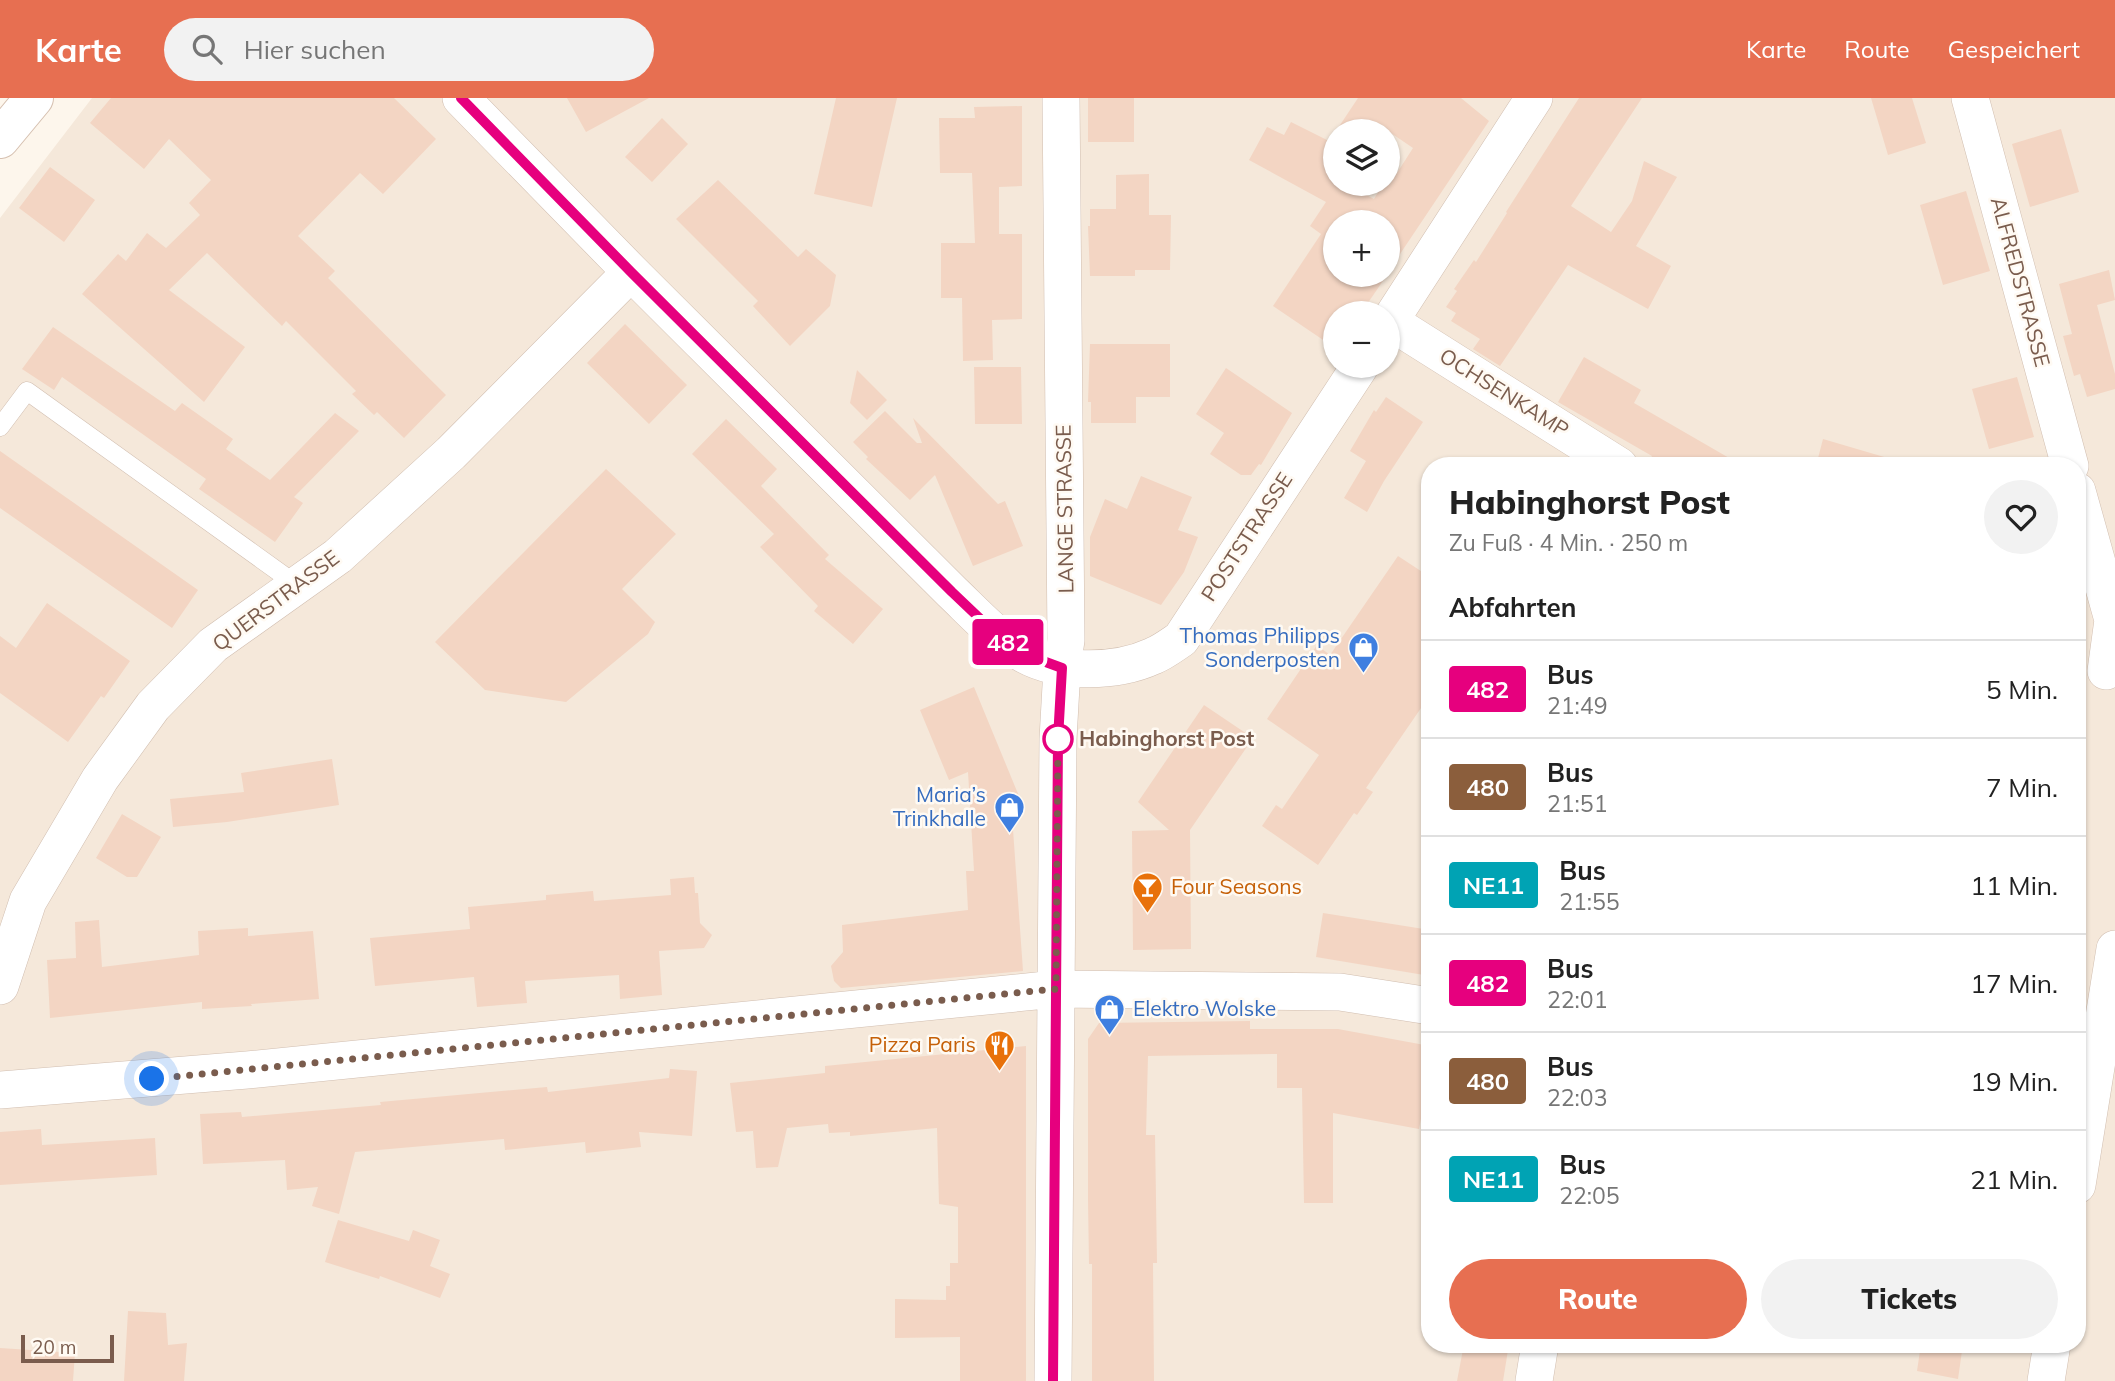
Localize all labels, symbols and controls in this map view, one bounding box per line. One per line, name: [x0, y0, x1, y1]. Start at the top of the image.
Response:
search box: [164, 18, 654, 81]
text: Karte: [35, 29, 122, 70]
icon: search: [188, 30, 226, 68]
text: Hier suchen: [244, 33, 386, 66]
text: Karte: [1746, 34, 1806, 64]
text: Route: [1844, 34, 1910, 64]
text: Gespeichert: [1948, 34, 2080, 64]
map controls: [1323, 119, 1400, 378]
button: layers: [1323, 119, 1400, 196]
street label: ALFREDSTRASSE: [1986, 194, 2056, 370]
button: +: [1323, 210, 1400, 287]
button: −: [1323, 301, 1400, 378]
street label: OCHSENKAMP: [1435, 342, 1574, 442]
street label: LANGE STRASSE: [1050, 424, 1078, 594]
street label: POSTSTRASSE: [1195, 467, 1297, 606]
button: heart: [1984, 480, 2058, 554]
text: Habinghorst Post: [1449, 481, 1730, 522]
text: Zu Fuß · 4 Min. · 250 m: [1449, 528, 1688, 557]
street label: QUERSTRASSE: [207, 544, 344, 656]
text: Abfahrten: [1449, 591, 1576, 624]
line badge: 482: [968, 619, 1048, 665]
place label: Thomas Philipps Sonderposten: [1179, 622, 1340, 672]
text: 482: [986, 627, 1030, 657]
shop icon: Thomas Philipps Sonderposten: [1346, 631, 1380, 675]
text: Bus: [1547, 658, 1593, 691]
text: 5 Min.: [1986, 673, 2058, 706]
text: 482: [1466, 674, 1509, 704]
text: 21:49: [1547, 691, 1607, 720]
marker: Habinghorst Post: [1043, 724, 1073, 754]
place label: Habinghorst Post: [1079, 725, 1254, 751]
text: Bus: [1547, 756, 1593, 789]
text: 7 Min.: [1986, 771, 2058, 804]
text: 480: [1466, 772, 1509, 802]
place label: Maria’s Trinkhalle: [893, 781, 986, 831]
text: 21:51: [1547, 789, 1607, 818]
shop icon: Maria’s Trinkhalle: [992, 790, 1026, 834]
text: Bus: [1559, 854, 1606, 887]
text: 11 Min.: [1970, 869, 2058, 902]
bar icon: Four Seasons: [1131, 870, 1165, 914]
text: NE11: [1463, 870, 1524, 900]
place label: Four Seasons: [1171, 873, 1302, 899]
text: 21:55: [1559, 887, 1620, 916]
text: Bus: [1547, 952, 1593, 985]
text: 17 Min.: [1970, 967, 2058, 1000]
text: 482: [1466, 968, 1509, 998]
text: 22:01: [1547, 985, 1607, 1014]
shop icon: Elektro Wolske: [1093, 992, 1127, 1036]
place label: Elektro Wolske: [1133, 995, 1276, 1021]
restaurant icon: Pizza Paris: [982, 1028, 1016, 1072]
place label: Pizza Paris: [869, 1031, 976, 1057]
text: Bus: [1547, 1050, 1593, 1083]
your location: [134, 1061, 169, 1096]
text: 19 Min.: [1970, 1065, 2058, 1098]
text: 480: [1466, 1066, 1509, 1096]
text: 22:03: [1547, 1083, 1607, 1112]
text: Bus: [1559, 1148, 1606, 1181]
text: 21 Min.: [1970, 1163, 2058, 1196]
text: NE11: [1463, 1164, 1524, 1194]
text: 22:05: [1559, 1181, 1620, 1210]
button: Route: [1449, 1259, 1747, 1339]
button: Tickets: [1761, 1259, 2058, 1339]
scale bar: [21, 1332, 114, 1364]
text: 20 m: [32, 1335, 76, 1359]

